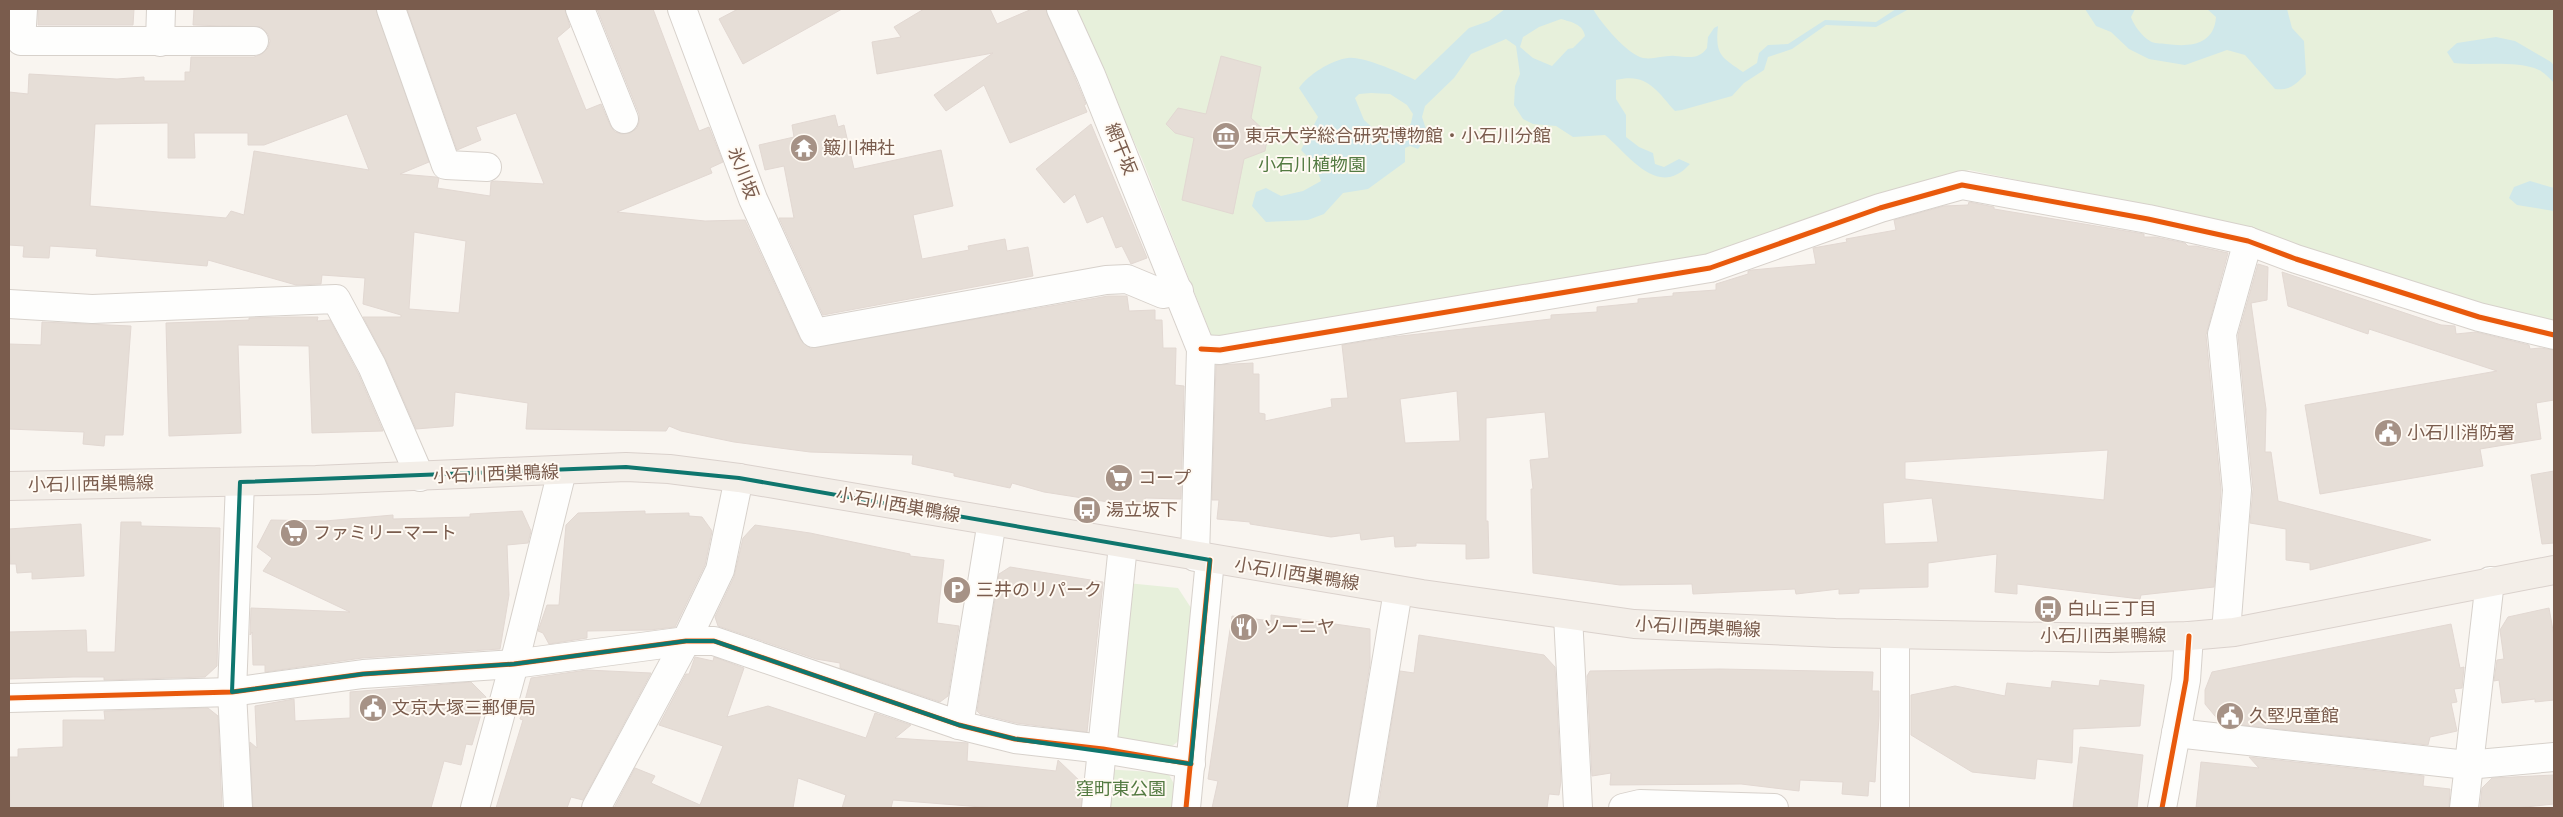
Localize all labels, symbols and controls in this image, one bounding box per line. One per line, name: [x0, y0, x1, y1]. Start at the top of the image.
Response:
street label: 網干坂: [1102, 120, 1141, 178]
museum icon: 東京大学総合研究博物館・小石川分館: [1211, 121, 1241, 151]
place label: 東京大学総合研究博物館・小石川分館: [1245, 125, 1551, 146]
temple icon: 簸川神社: [789, 133, 819, 163]
place label: 簸川神社: [823, 137, 895, 158]
street label: 氷川坂: [724, 144, 763, 202]
park label: 小石川植物園: [1258, 154, 1366, 175]
public building icon: 小石川消防署: [2373, 418, 2403, 448]
place label: 小石川消防署: [2407, 422, 2515, 443]
street label: 小石川西巣鴨線: [433, 461, 559, 486]
supermarket icon: コープ: [1104, 463, 1134, 493]
place label: コープ: [1138, 467, 1191, 488]
street label: 小石川西巣鴨線: [28, 472, 154, 495]
street label: 小石川西巣鴨線: [834, 483, 962, 526]
bus stop icon: 湯立坂下: [1072, 495, 1102, 525]
place label: 湯立坂下: [1106, 499, 1178, 520]
supermarket icon: ファミリーマート: [279, 518, 309, 548]
place label: ファミリーマート: [313, 522, 457, 543]
street label: 小石川西巣鴨線: [1233, 553, 1361, 594]
parking icon: 三井のリパーク: [942, 575, 972, 605]
place label: 三井のリパーク: [976, 579, 1102, 600]
bus stop icon: 白山三丁目: [2033, 594, 2063, 624]
place label: 白山三丁目: [2067, 598, 2157, 619]
restaurant icon: ソーニヤ: [1229, 612, 1259, 642]
street label: 小石川西巣鴨線: [1635, 613, 1761, 640]
place label: ソーニヤ: [1263, 616, 1335, 637]
street label: 小石川西巣鴨線: [2040, 625, 2166, 646]
public building icon: 文京大塚三郵便局: [358, 693, 388, 723]
place label: 文京大塚三郵便局: [392, 697, 536, 718]
public building icon: 久堅児童館: [2215, 701, 2245, 731]
place label: 久堅児童館: [2249, 705, 2339, 726]
park label: 窪町東公園: [1076, 778, 1166, 799]

